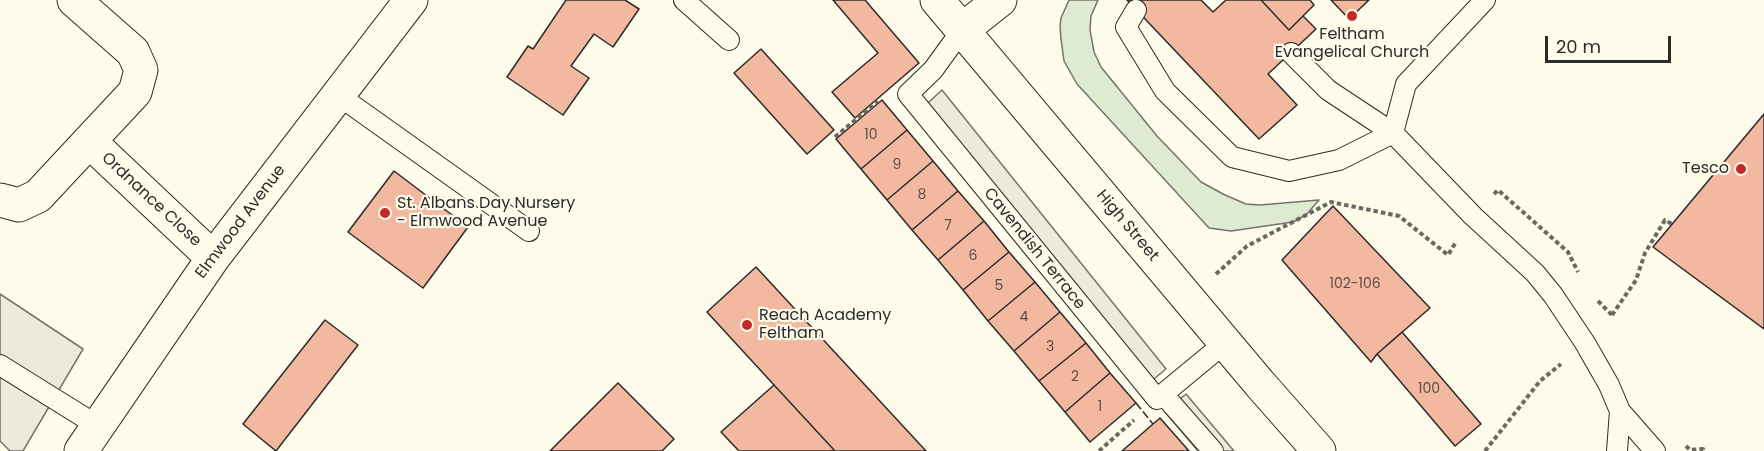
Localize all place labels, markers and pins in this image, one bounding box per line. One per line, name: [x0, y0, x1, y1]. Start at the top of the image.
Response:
marker: Feltham Evangelical Church: [1345, 9, 1359, 23]
place label: Feltham Evangelical Church: [1275, 25, 1429, 63]
place label: Tesco: [1682, 159, 1729, 179]
marker: Tesco: [1734, 162, 1748, 176]
place label: St. Albans Day Nursery - Elmwood Avenue: [397, 194, 575, 232]
marker: St. Albans Day Nursery - Elmwood Avenue: [378, 206, 392, 220]
place label: Reach Academy Feltham: [759, 306, 891, 344]
marker: Reach Academy Feltham: [740, 318, 754, 332]

